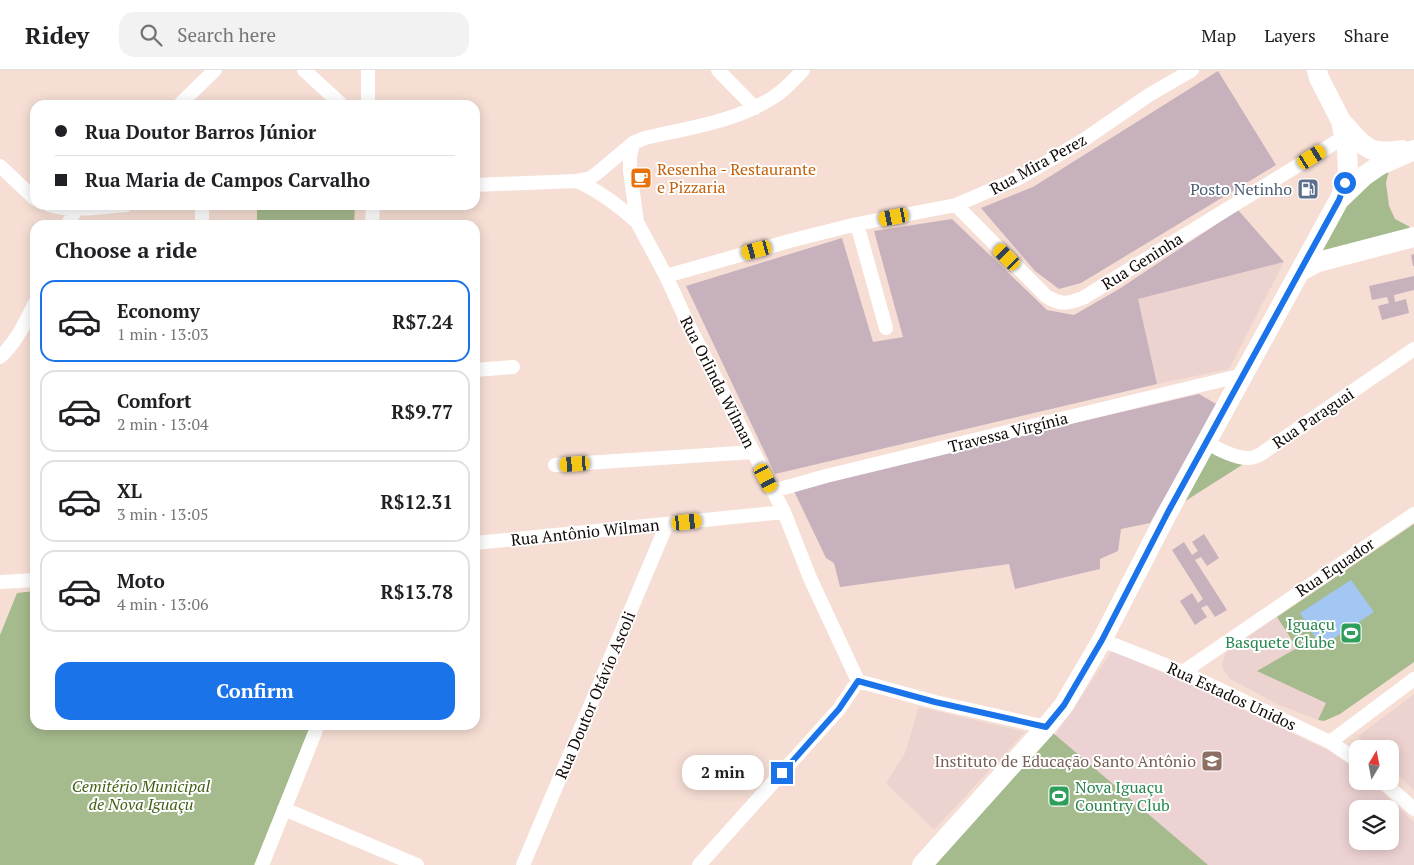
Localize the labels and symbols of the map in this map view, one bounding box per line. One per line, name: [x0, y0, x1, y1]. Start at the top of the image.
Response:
street label: Rua Mira Perez: [986, 128, 1090, 200]
car: [1295, 143, 1328, 171]
place label: Resenha - Restaurante e Pizzaria: [657, 158, 816, 198]
cafe icon: Resenha - Restaurante e Pizzaria: [629, 166, 653, 190]
route start: [1334, 172, 1356, 194]
fuel station icon: Posto Netinho: [1296, 177, 1320, 201]
place label: Posto Netinho: [1190, 178, 1292, 200]
car: [877, 207, 910, 227]
street label: Rua Geninha: [1097, 227, 1187, 295]
car: [740, 239, 773, 261]
car: [991, 241, 1022, 273]
street label: Rua Orlinda Wilman: [675, 312, 761, 452]
street label: Rua Paraguai: [1268, 383, 1358, 453]
street label: Travessa Virgínia: [946, 407, 1070, 457]
car: [559, 455, 590, 473]
car: [752, 461, 779, 495]
street label: Rua Antônio Wilman: [510, 513, 661, 551]
car: [671, 513, 702, 531]
street label: Rua Equador: [1291, 532, 1379, 601]
street label: Rua Doutor Otávio Ascoli: [550, 608, 640, 782]
place label: Iguaçu Basquete Clube: [1225, 613, 1335, 653]
sports icon: Iguaçu Basquete Clube: [1339, 621, 1363, 645]
street label: Rua Estados Unidos: [1164, 656, 1300, 736]
north arrow: [1349, 740, 1399, 790]
school or university icon: Instituto de Educação Santo Antônio: [1200, 749, 1224, 773]
place label: Instituto de Educação Santo Antônio: [934, 750, 1196, 772]
callout: 2 min: [682, 756, 764, 790]
route end: [771, 762, 793, 784]
park label: Cemitério Municipal de Nova Iguaçu: [72, 775, 211, 815]
place label: Nova Iguaçu Country Club: [1075, 776, 1170, 816]
sports icon: Nova Iguaçu Country Club: [1047, 784, 1071, 808]

